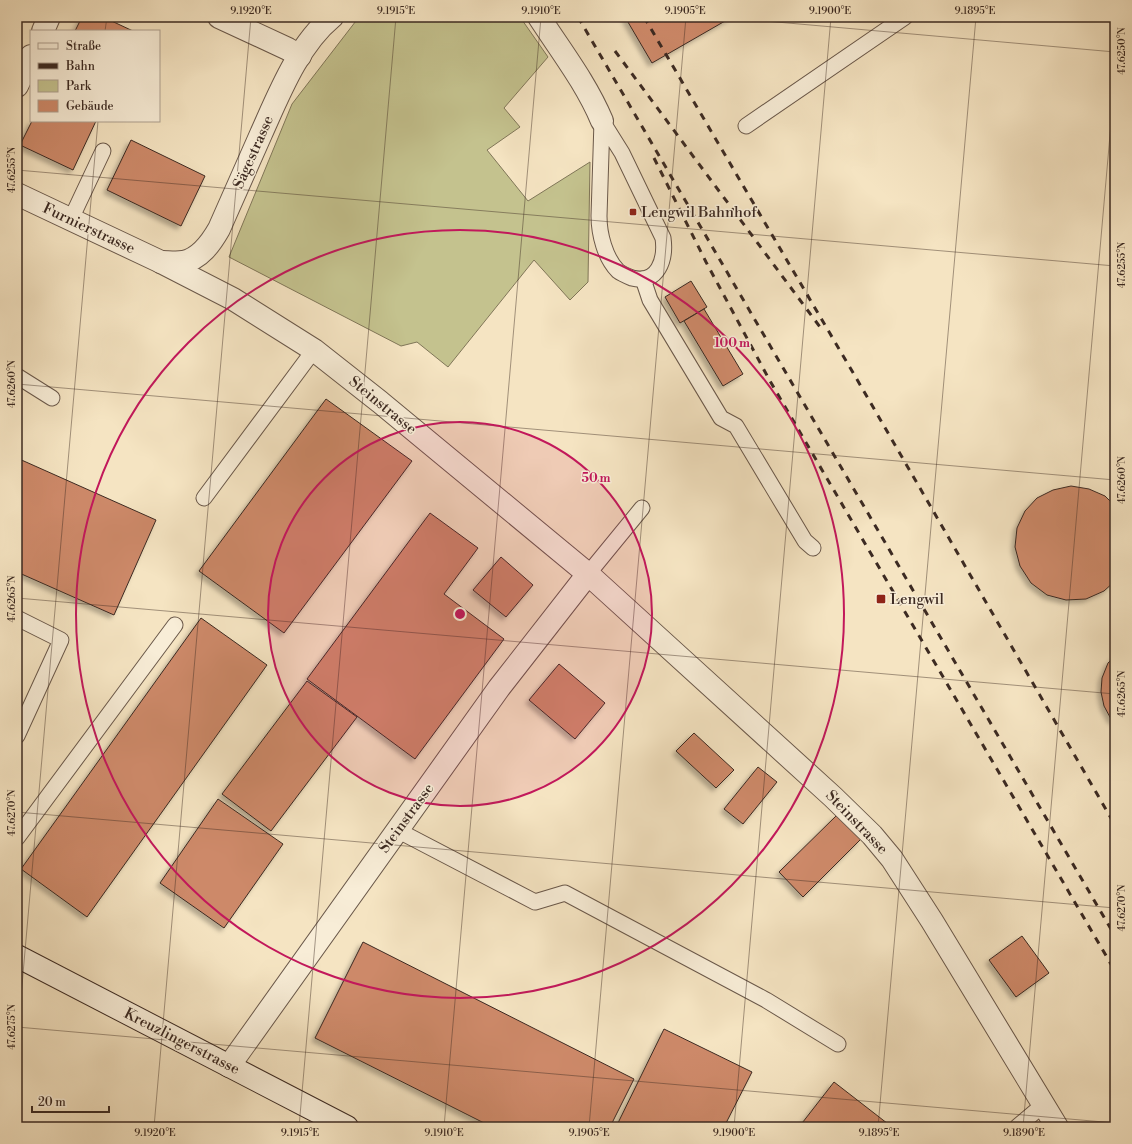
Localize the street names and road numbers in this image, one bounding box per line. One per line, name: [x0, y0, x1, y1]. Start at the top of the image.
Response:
street label: Sägestrasse: [229, 113, 278, 192]
street label: Furnierstrasse: [40, 199, 138, 258]
street label: Steinstrasse: [345, 372, 421, 439]
street label: Steinstrasse: [375, 780, 438, 857]
street label: Steinstrasse: [821, 786, 892, 858]
street label: Kreuzlingerstrasse: [121, 1004, 243, 1079]

